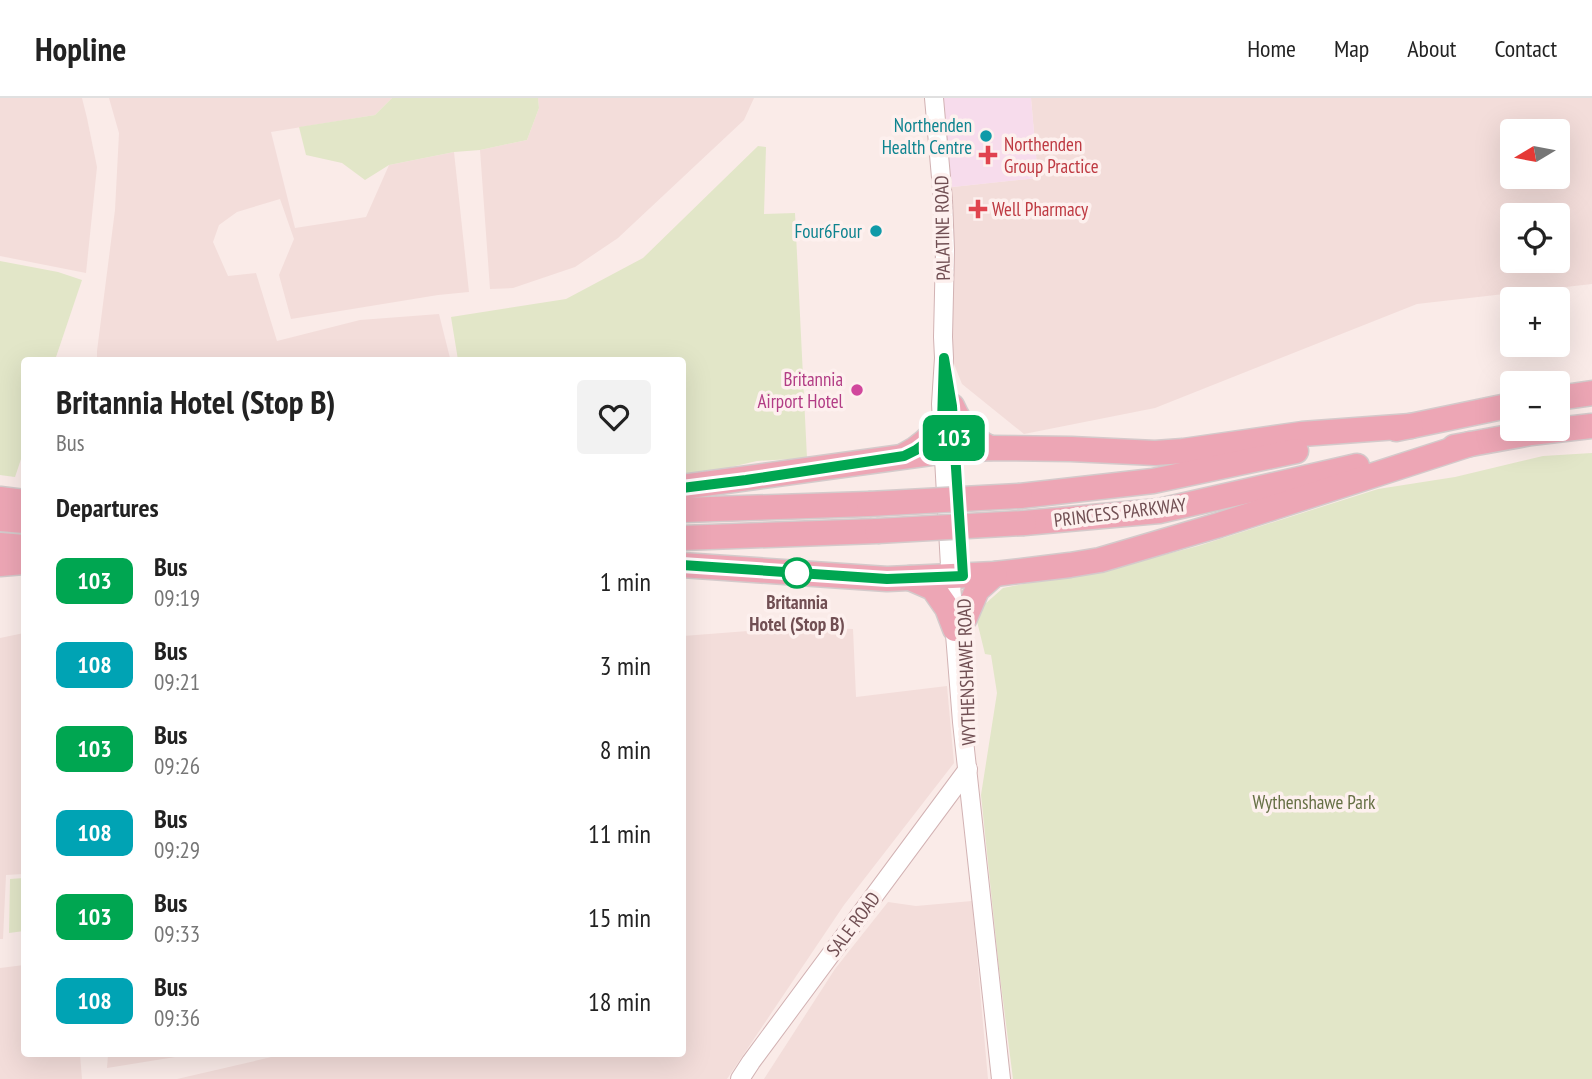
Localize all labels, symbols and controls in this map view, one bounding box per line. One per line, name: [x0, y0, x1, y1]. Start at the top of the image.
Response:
text: Hopline: [35, 27, 126, 70]
text: Home: [1247, 33, 1296, 64]
text: Map: [1334, 33, 1369, 64]
text: About: [1407, 33, 1456, 64]
text: Contact: [1494, 33, 1557, 64]
place label: Northenden Health Centre: [882, 113, 972, 159]
north arrow: [1500, 119, 1570, 189]
map controls: [1500, 119, 1570, 441]
marker: Northenden Health Centre: [978, 128, 994, 144]
place label: Northenden Group Practice: [1004, 132, 1099, 178]
marker: Northenden Group Practice: [978, 145, 998, 165]
street label: PALATINE ROAD: [929, 175, 955, 281]
place label: Well Pharmacy: [992, 197, 1089, 221]
marker: Well Pharmacy: [970, 201, 986, 217]
button: locate: [1500, 203, 1570, 273]
place label: Four6Four: [794, 219, 863, 243]
marker: Four6Four: [868, 223, 884, 239]
button: +: [1500, 287, 1570, 357]
place label: Britannia Airport Hotel: [758, 367, 844, 413]
button: −: [1500, 371, 1570, 441]
text: Britannia Hotel (Stop B): [56, 380, 336, 423]
button: heart: [577, 380, 651, 454]
marker: Britannia Airport Hotel: [849, 382, 865, 398]
line badge: 103: [914, 415, 994, 461]
text: 103: [937, 422, 971, 453]
text: Bus: [56, 428, 85, 457]
text: Departures: [56, 491, 159, 524]
street label: PRINCESS PARKWAY: [1052, 492, 1188, 532]
text: Bus: [154, 550, 187, 583]
marker: Britannia Hotel (Stop B): [782, 558, 812, 588]
text: 103: [77, 565, 112, 596]
text: 1 min: [600, 565, 651, 598]
text: 09:19: [154, 583, 200, 612]
place label: Britannia Hotel (Stop B): [749, 590, 845, 636]
street label: WYTHENSHAWE ROAD: [951, 598, 981, 746]
text: Bus: [154, 634, 187, 667]
text: 108: [77, 649, 112, 680]
text: 3 min: [600, 649, 651, 682]
text: 09:21: [154, 667, 200, 696]
text: Bus: [154, 718, 187, 751]
text: 103: [77, 733, 112, 764]
text: 8 min: [600, 733, 651, 766]
text: 09:26: [154, 751, 200, 780]
park label: Wythenshawe Park: [1253, 790, 1376, 814]
text: Bus: [154, 802, 187, 835]
text: 108: [77, 817, 112, 848]
text: 11 min: [588, 817, 651, 850]
text: 09:29: [154, 835, 200, 864]
text: Bus: [154, 886, 187, 919]
street label: SALE ROAD: [821, 887, 885, 961]
text: 103: [77, 901, 112, 932]
text: 15 min: [588, 901, 651, 934]
text: 09:33: [154, 919, 200, 948]
text: Bus: [154, 970, 187, 1003]
text: 108: [77, 985, 112, 1016]
text: 18 min: [588, 985, 651, 1018]
text: 09:36: [154, 1003, 200, 1032]

